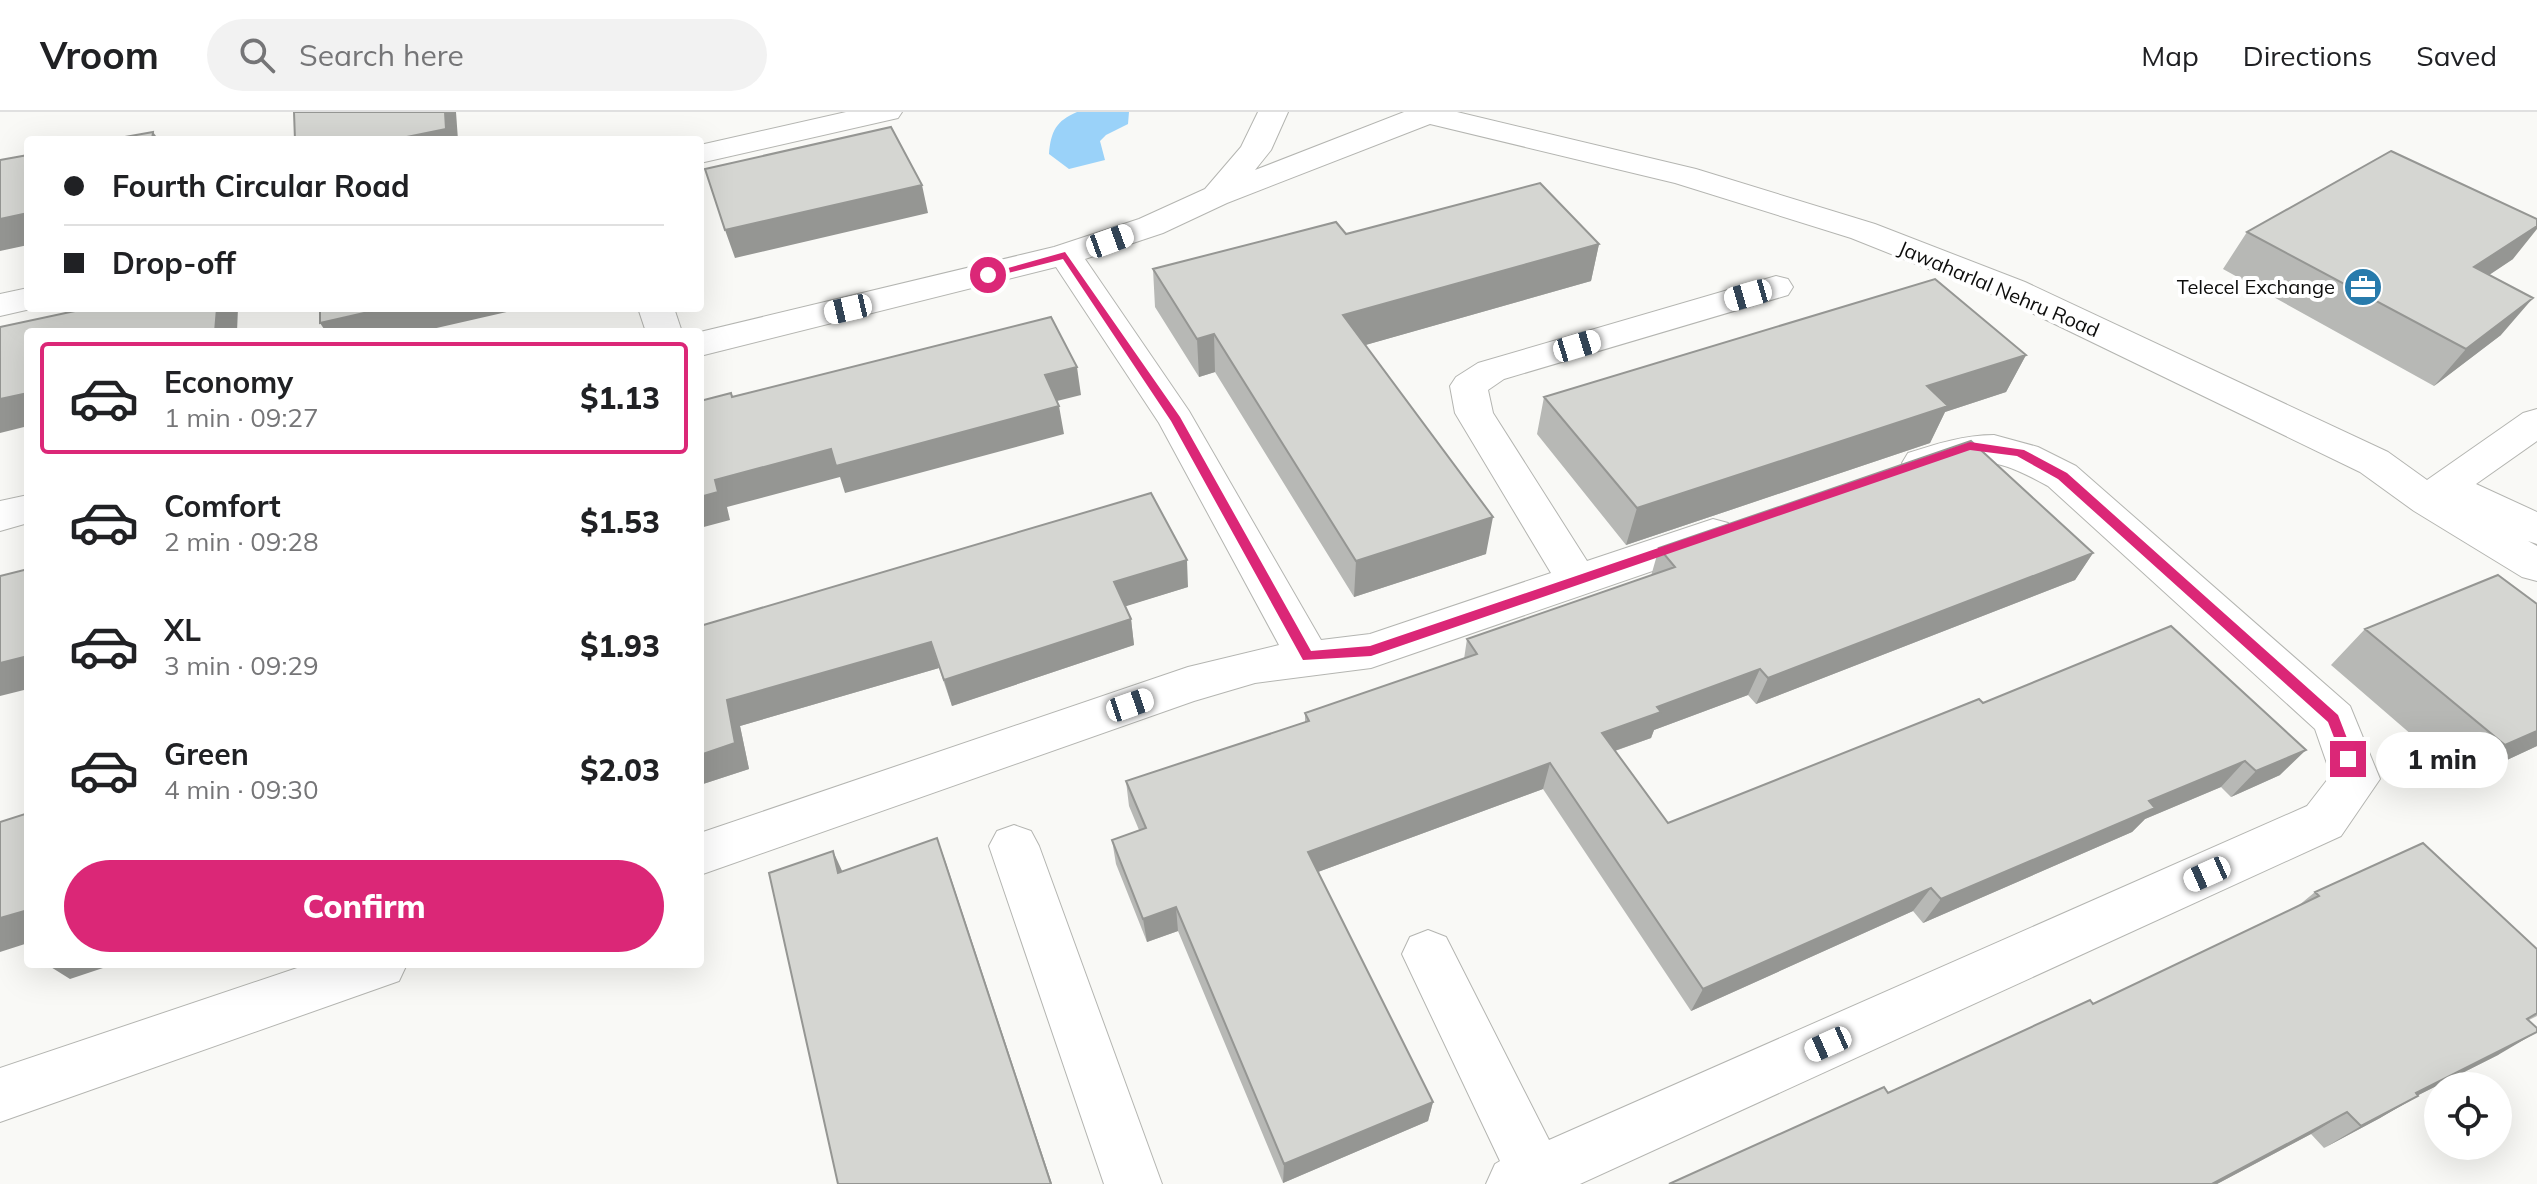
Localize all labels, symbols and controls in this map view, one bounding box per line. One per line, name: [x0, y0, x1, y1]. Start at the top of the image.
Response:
search box: [207, 19, 767, 91]
text: Vroom: [40, 31, 159, 79]
icon: search: [235, 33, 279, 77]
text: Search here: [299, 36, 464, 74]
text: Map: [2141, 38, 2199, 73]
text: Directions: [2243, 38, 2372, 73]
text: Saved: [2416, 38, 2497, 73]
text: Fourth Circular Road: [112, 167, 410, 205]
car: [1083, 222, 1137, 260]
street label: Jawaharlal Nehru Road: [1895, 235, 2103, 342]
text: Drop-off: [112, 244, 236, 282]
route start: [970, 257, 1006, 293]
office icon: Telecel Exchange: [2342, 266, 2384, 308]
place label: Telecel Exchange: [2177, 274, 2335, 299]
car: [1722, 277, 1774, 313]
car: [822, 292, 874, 326]
car: [1551, 328, 1603, 364]
icon: car: [68, 362, 140, 434]
text: Economy: [164, 363, 293, 401]
text: $1.13: [580, 379, 660, 417]
text: 1 min · 09:27: [164, 401, 319, 434]
icon: car: [68, 486, 140, 558]
text: Comfort: [164, 487, 281, 525]
text: $1.53: [580, 503, 660, 541]
text: 2 min · 09:28: [164, 525, 319, 558]
icon: car: [68, 610, 140, 682]
text: XL: [164, 611, 201, 649]
text: $1.93: [580, 627, 660, 665]
text: 3 min · 09:29: [164, 649, 319, 682]
car: [1103, 686, 1157, 724]
callout: 1 min: [2376, 731, 2508, 787]
icon: car: [68, 734, 140, 806]
text: Green: [164, 735, 249, 773]
route end: [2330, 741, 2366, 777]
text: 1 min: [2407, 743, 2477, 776]
text: $2.03: [580, 751, 660, 789]
text: 4 min · 09:30: [164, 773, 319, 806]
car: [2180, 853, 2234, 895]
button: Confirm: [64, 860, 664, 952]
car: [1801, 1023, 1855, 1065]
map controls: [2424, 1072, 2512, 1160]
button: locate: [2424, 1072, 2512, 1160]

